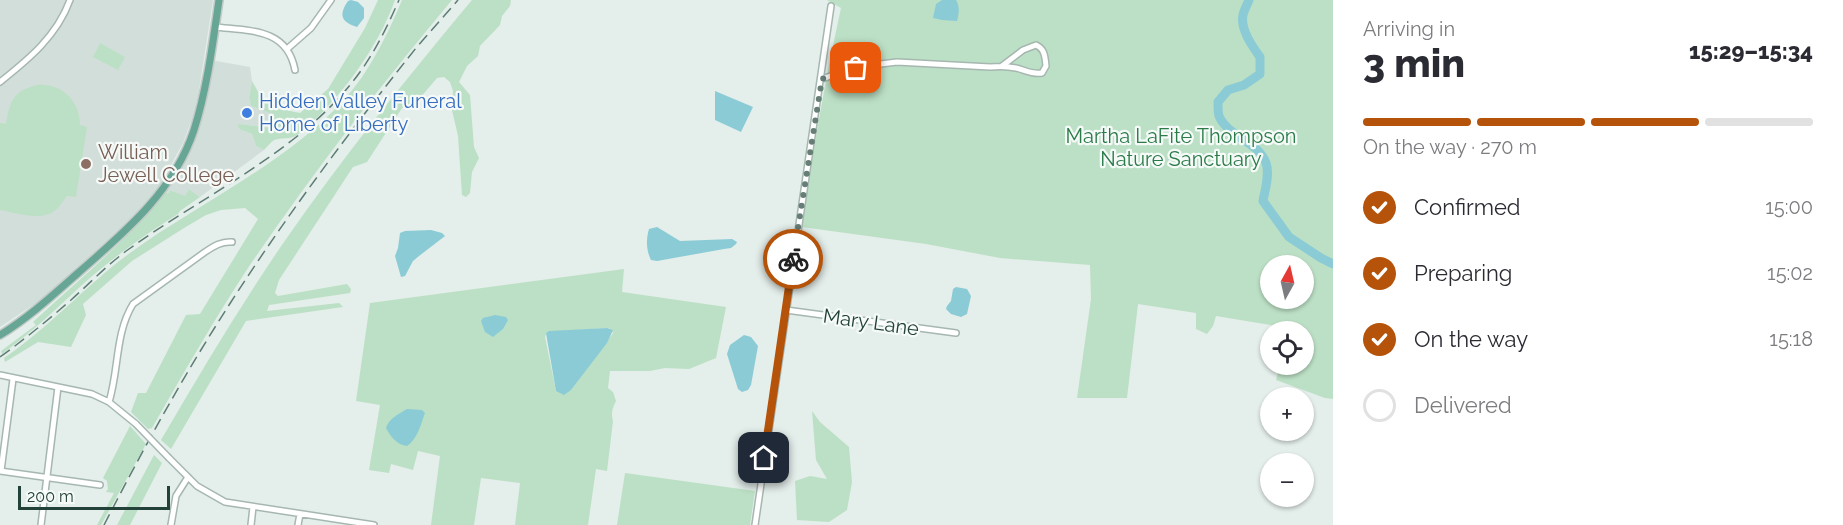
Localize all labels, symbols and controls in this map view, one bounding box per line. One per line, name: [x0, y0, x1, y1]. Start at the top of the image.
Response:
text: Arriving in: [1363, 17, 1455, 41]
text: 15:29–15:34: [1689, 38, 1813, 64]
text: 3 min: [1363, 40, 1465, 86]
pin: [830, 42, 881, 93]
icon: bag: [839, 51, 872, 84]
place label: Hidden Valley Funeral Home of Liberty: [259, 89, 462, 136]
marker: Hidden Valley Funeral Home of Liberty: [240, 106, 254, 120]
park label: Martha LaFite Thompson Nature Sanctuary: [1066, 124, 1296, 171]
text: On the way · 270 m: [1363, 135, 1537, 159]
place label: William Jewell College: [98, 140, 235, 187]
marker: William Jewell College: [79, 157, 93, 171]
icon: check: [1363, 191, 1396, 224]
text: Confirmed: [1414, 194, 1521, 220]
text: 15:00: [1765, 195, 1813, 219]
courier: [763, 229, 823, 289]
icon: bike: [777, 243, 810, 276]
north arrow: [1260, 255, 1314, 309]
map controls: [1260, 255, 1314, 507]
icon: check: [1363, 257, 1396, 290]
text: Preparing: [1414, 260, 1512, 286]
text: 15:02: [1767, 261, 1813, 285]
street label: Mary Lane: [821, 303, 921, 341]
button: locate: [1260, 321, 1314, 375]
icon: check: [1363, 323, 1396, 356]
text: On the way: [1414, 326, 1528, 352]
text: 15:18: [1769, 327, 1813, 351]
button: +: [1260, 387, 1314, 441]
text: Delivered: [1414, 392, 1512, 418]
pin: [738, 432, 789, 483]
icon: home: [747, 441, 780, 474]
button: −: [1260, 453, 1314, 507]
scale bar: [18, 483, 170, 510]
text: 200 m: [27, 487, 74, 506]

